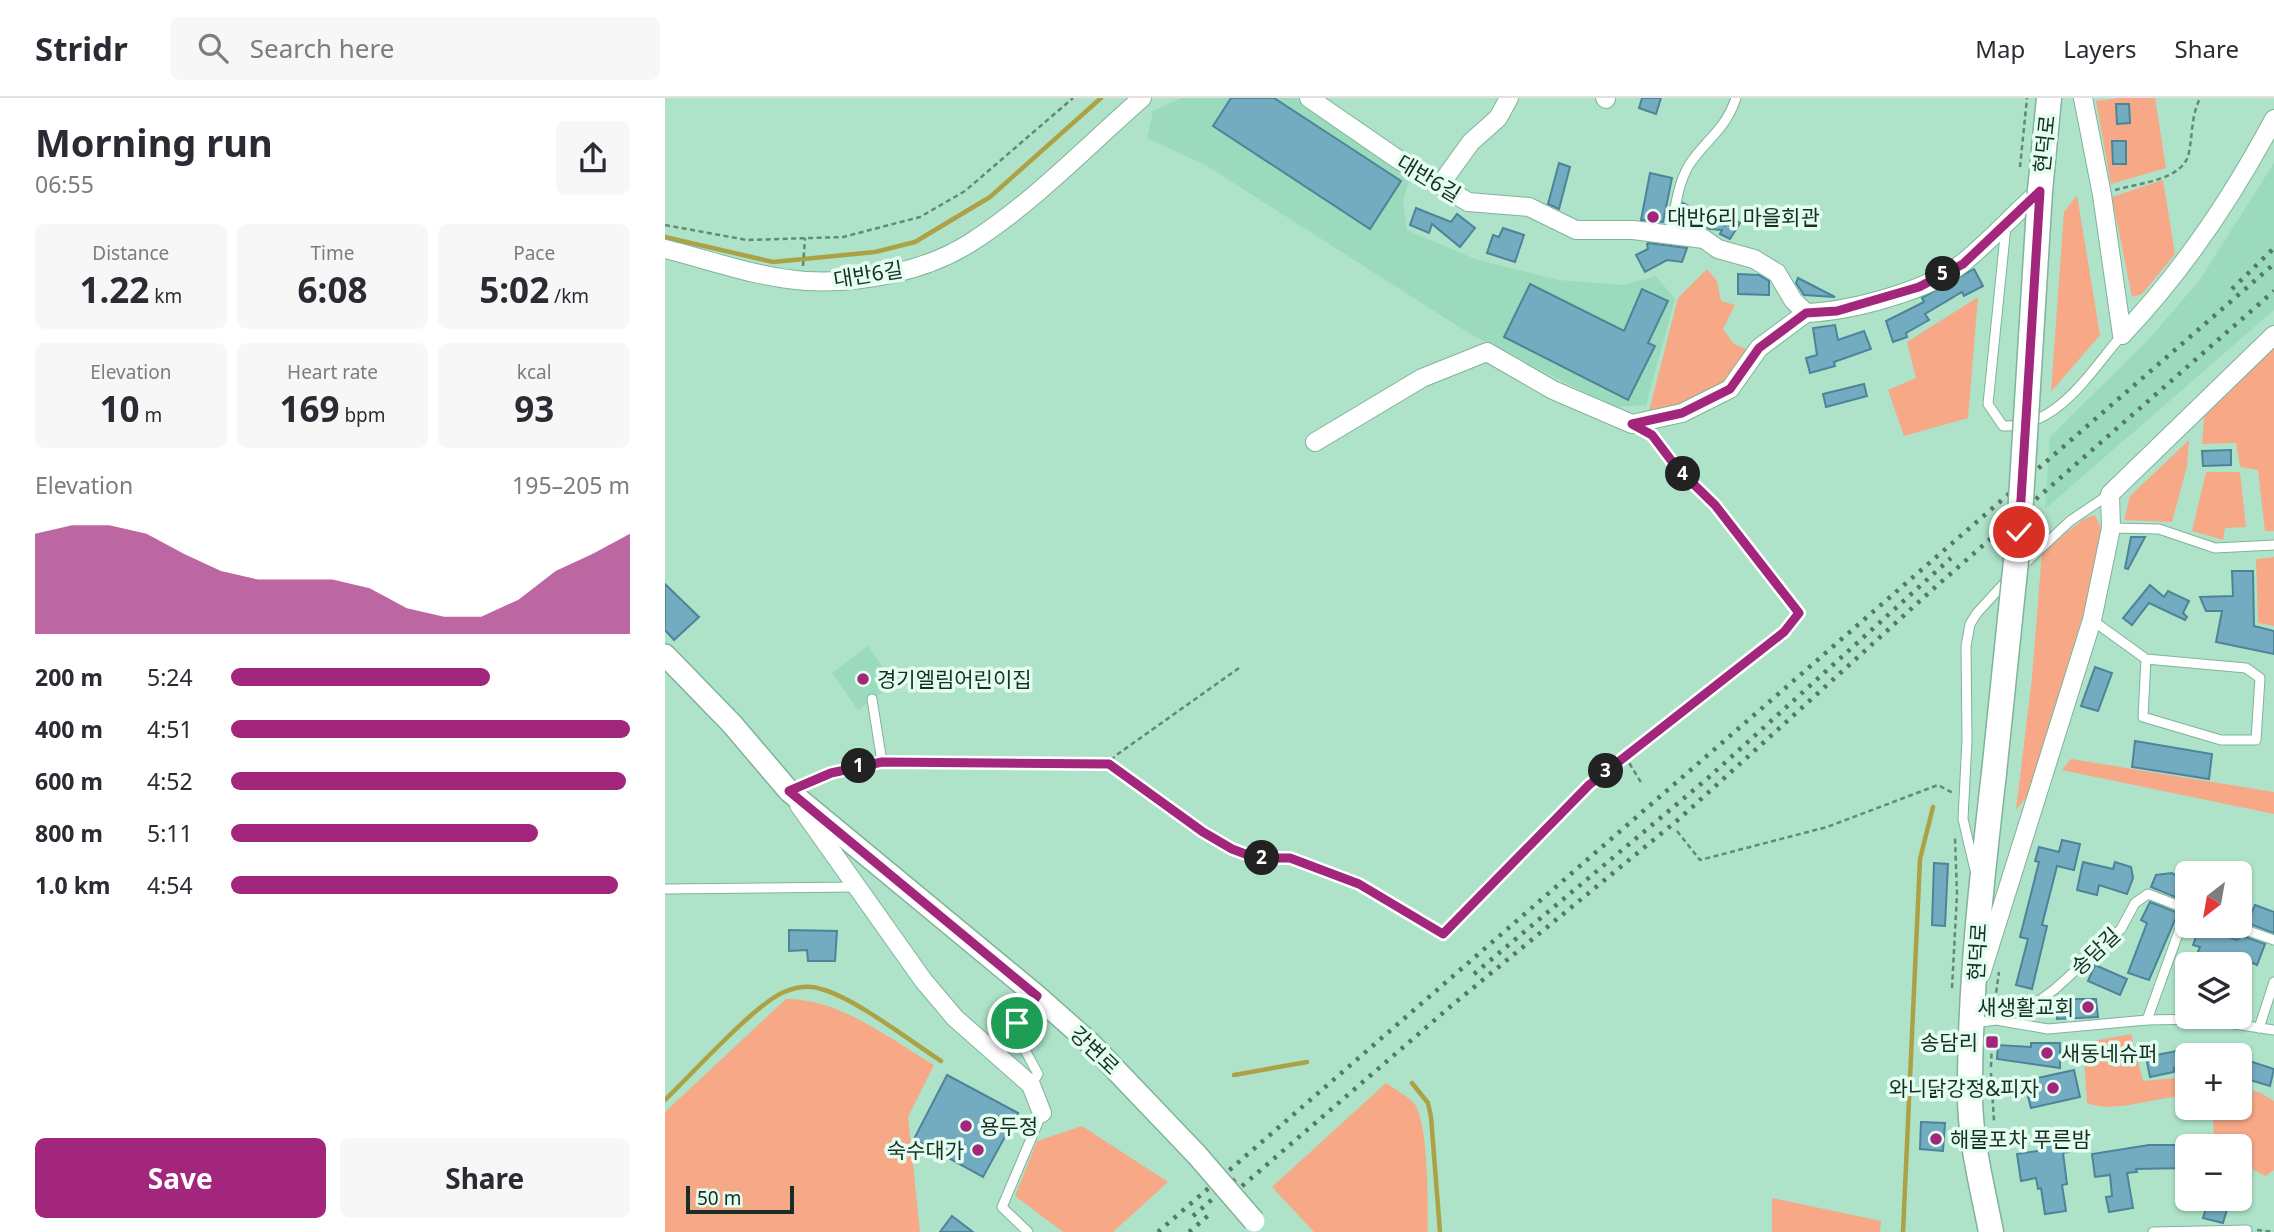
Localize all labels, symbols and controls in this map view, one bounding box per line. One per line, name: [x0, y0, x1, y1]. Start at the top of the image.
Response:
search box: [170, 17, 660, 80]
text: Stridr: [35, 26, 128, 71]
icon: search: [194, 29, 232, 67]
text: Search here: [250, 30, 394, 66]
text: Map: [1975, 32, 2025, 65]
text: Layers: [2063, 32, 2137, 65]
text: Share: [2175, 32, 2239, 65]
street label: 현덕로: [2027, 114, 2061, 174]
text: Morning run: [35, 116, 273, 168]
button: share: [556, 121, 630, 195]
street label: 대반6길: [1392, 148, 1466, 208]
text: 06:55: [35, 168, 94, 200]
place label: 대반6리 마을회관: [1667, 203, 1820, 231]
marker: 대반6리 마을회관: [1645, 209, 1661, 225]
text: Distance: [92, 240, 169, 266]
text: Time: [311, 240, 354, 266]
text: Pace: [513, 240, 555, 266]
street label: 대반6길: [831, 255, 905, 293]
pin: 5: [1925, 256, 1961, 292]
text: 5: [1937, 260, 1948, 286]
text: 1.22: [79, 266, 149, 313]
text: 6:08: [298, 266, 367, 313]
text: 5:02: [479, 266, 549, 313]
text: km: [149, 283, 182, 309]
text: /km: [549, 283, 589, 309]
text: Elevation: [90, 359, 171, 385]
text: Heart rate: [287, 359, 378, 385]
text: kcal: [517, 359, 552, 385]
text: 10: [99, 385, 139, 432]
text: 169: [279, 385, 339, 432]
text: 93: [514, 385, 554, 432]
text: m: [139, 402, 162, 428]
text: bpm: [339, 402, 386, 428]
pin: 4: [1665, 456, 1701, 492]
text: 4: [1677, 460, 1688, 486]
text: Elevation: [35, 469, 133, 501]
text: 195–205 m: [512, 469, 630, 501]
pin: [1989, 502, 2049, 562]
icon: check: [2000, 513, 2038, 551]
text: 200 m: [35, 661, 103, 693]
text: 5:24: [147, 661, 193, 693]
place label: 경기엘림어린이집: [877, 665, 1032, 693]
marker: 경기엘림어린이집: [855, 671, 871, 687]
text: 400 m: [35, 713, 103, 745]
text: 4:51: [147, 713, 193, 745]
pin: 1: [841, 748, 877, 784]
text: 1: [853, 752, 864, 778]
pin: 3: [1588, 754, 1623, 788]
text: 3: [1600, 757, 1611, 783]
text: 600 m: [35, 765, 103, 797]
text: 4:52: [147, 765, 193, 797]
text: 800 m: [35, 817, 103, 849]
text: 5:11: [147, 817, 193, 849]
pin: 2: [1245, 840, 1279, 876]
text: 2: [1256, 844, 1267, 870]
north arrow: [2175, 861, 2252, 938]
map controls: [2175, 861, 2252, 1211]
text: 1.0 km: [35, 869, 110, 901]
text: 4:54: [147, 869, 193, 901]
street label: 송담길: [2064, 921, 2126, 981]
street label: 현덕로: [1962, 922, 1992, 982]
button: layers: [2175, 952, 2252, 1029]
pin: [987, 993, 1047, 1053]
place label: 새생활교회: [1977, 993, 2074, 1021]
marker: 새생활교회: [2080, 999, 2096, 1015]
icon: arrive: [998, 1004, 1036, 1042]
street label: 강변로: [1064, 1020, 1126, 1080]
place label: 송담리: [1920, 1028, 1978, 1056]
marker: 송담리: [1984, 1034, 2000, 1050]
place label: 새동네슈퍼: [2061, 1039, 2158, 1067]
button: +: [2175, 1043, 2252, 1120]
marker: 새동네슈퍼: [2039, 1045, 2055, 1061]
place label: 와니닭강정&피자: [1888, 1074, 2039, 1102]
marker: 와니닭강정&피자: [2045, 1080, 2061, 1096]
place label: 용두정: [980, 1112, 1038, 1140]
marker: 용두정: [958, 1118, 974, 1134]
place label: 해물포차 푸른밤: [1950, 1125, 2091, 1153]
marker: 해물포차 푸른밤: [1928, 1131, 1944, 1147]
button: −: [2175, 1134, 2252, 1211]
place label: 숙수대가: [887, 1136, 964, 1164]
button: Save: [35, 1138, 326, 1218]
button: Share: [340, 1138, 630, 1218]
marker: 숙수대가: [970, 1142, 986, 1158]
scale bar: [686, 1183, 795, 1215]
text: 50 m: [697, 1185, 741, 1211]

